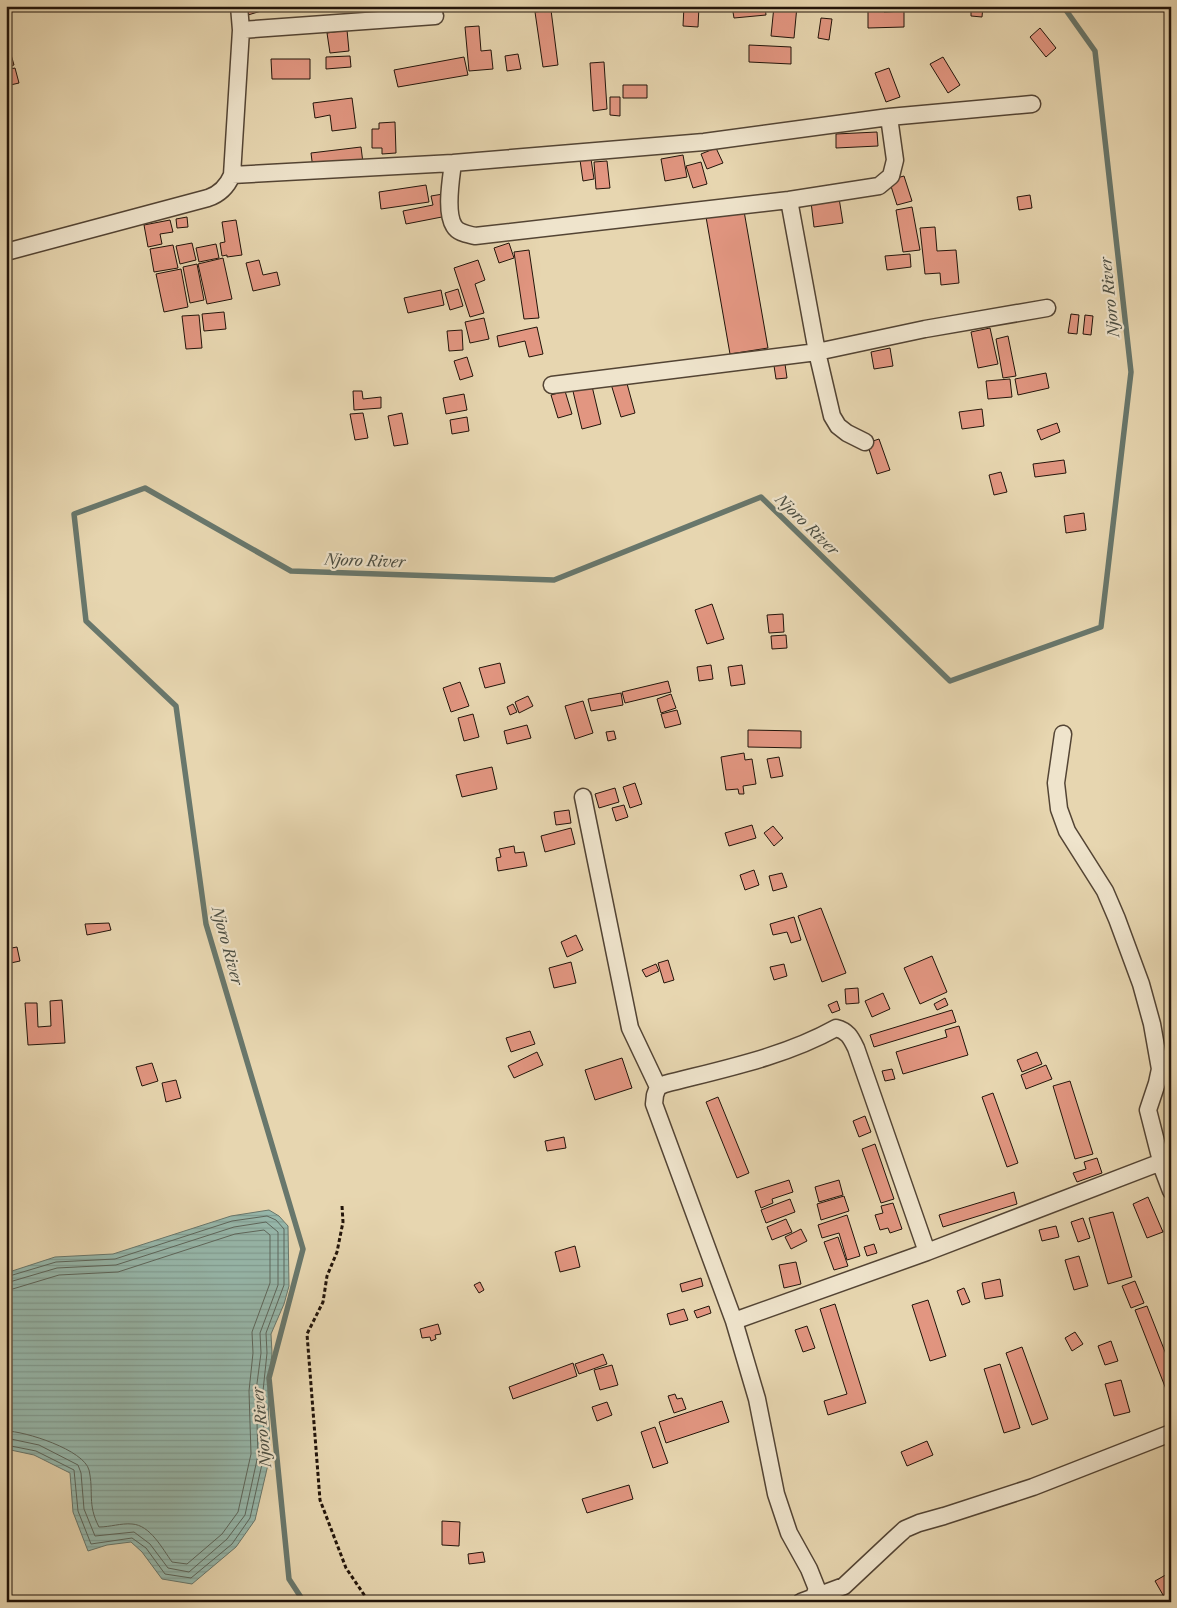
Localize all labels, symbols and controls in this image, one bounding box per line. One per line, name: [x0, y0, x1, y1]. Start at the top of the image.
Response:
water label: Njoro River: [1096, 255, 1123, 339]
water label: Njoro River: [771, 489, 844, 560]
water label: Njoro River: [323, 550, 407, 571]
water label: Njoro River: [208, 903, 247, 988]
water label: Njoro River: [248, 1385, 275, 1469]

